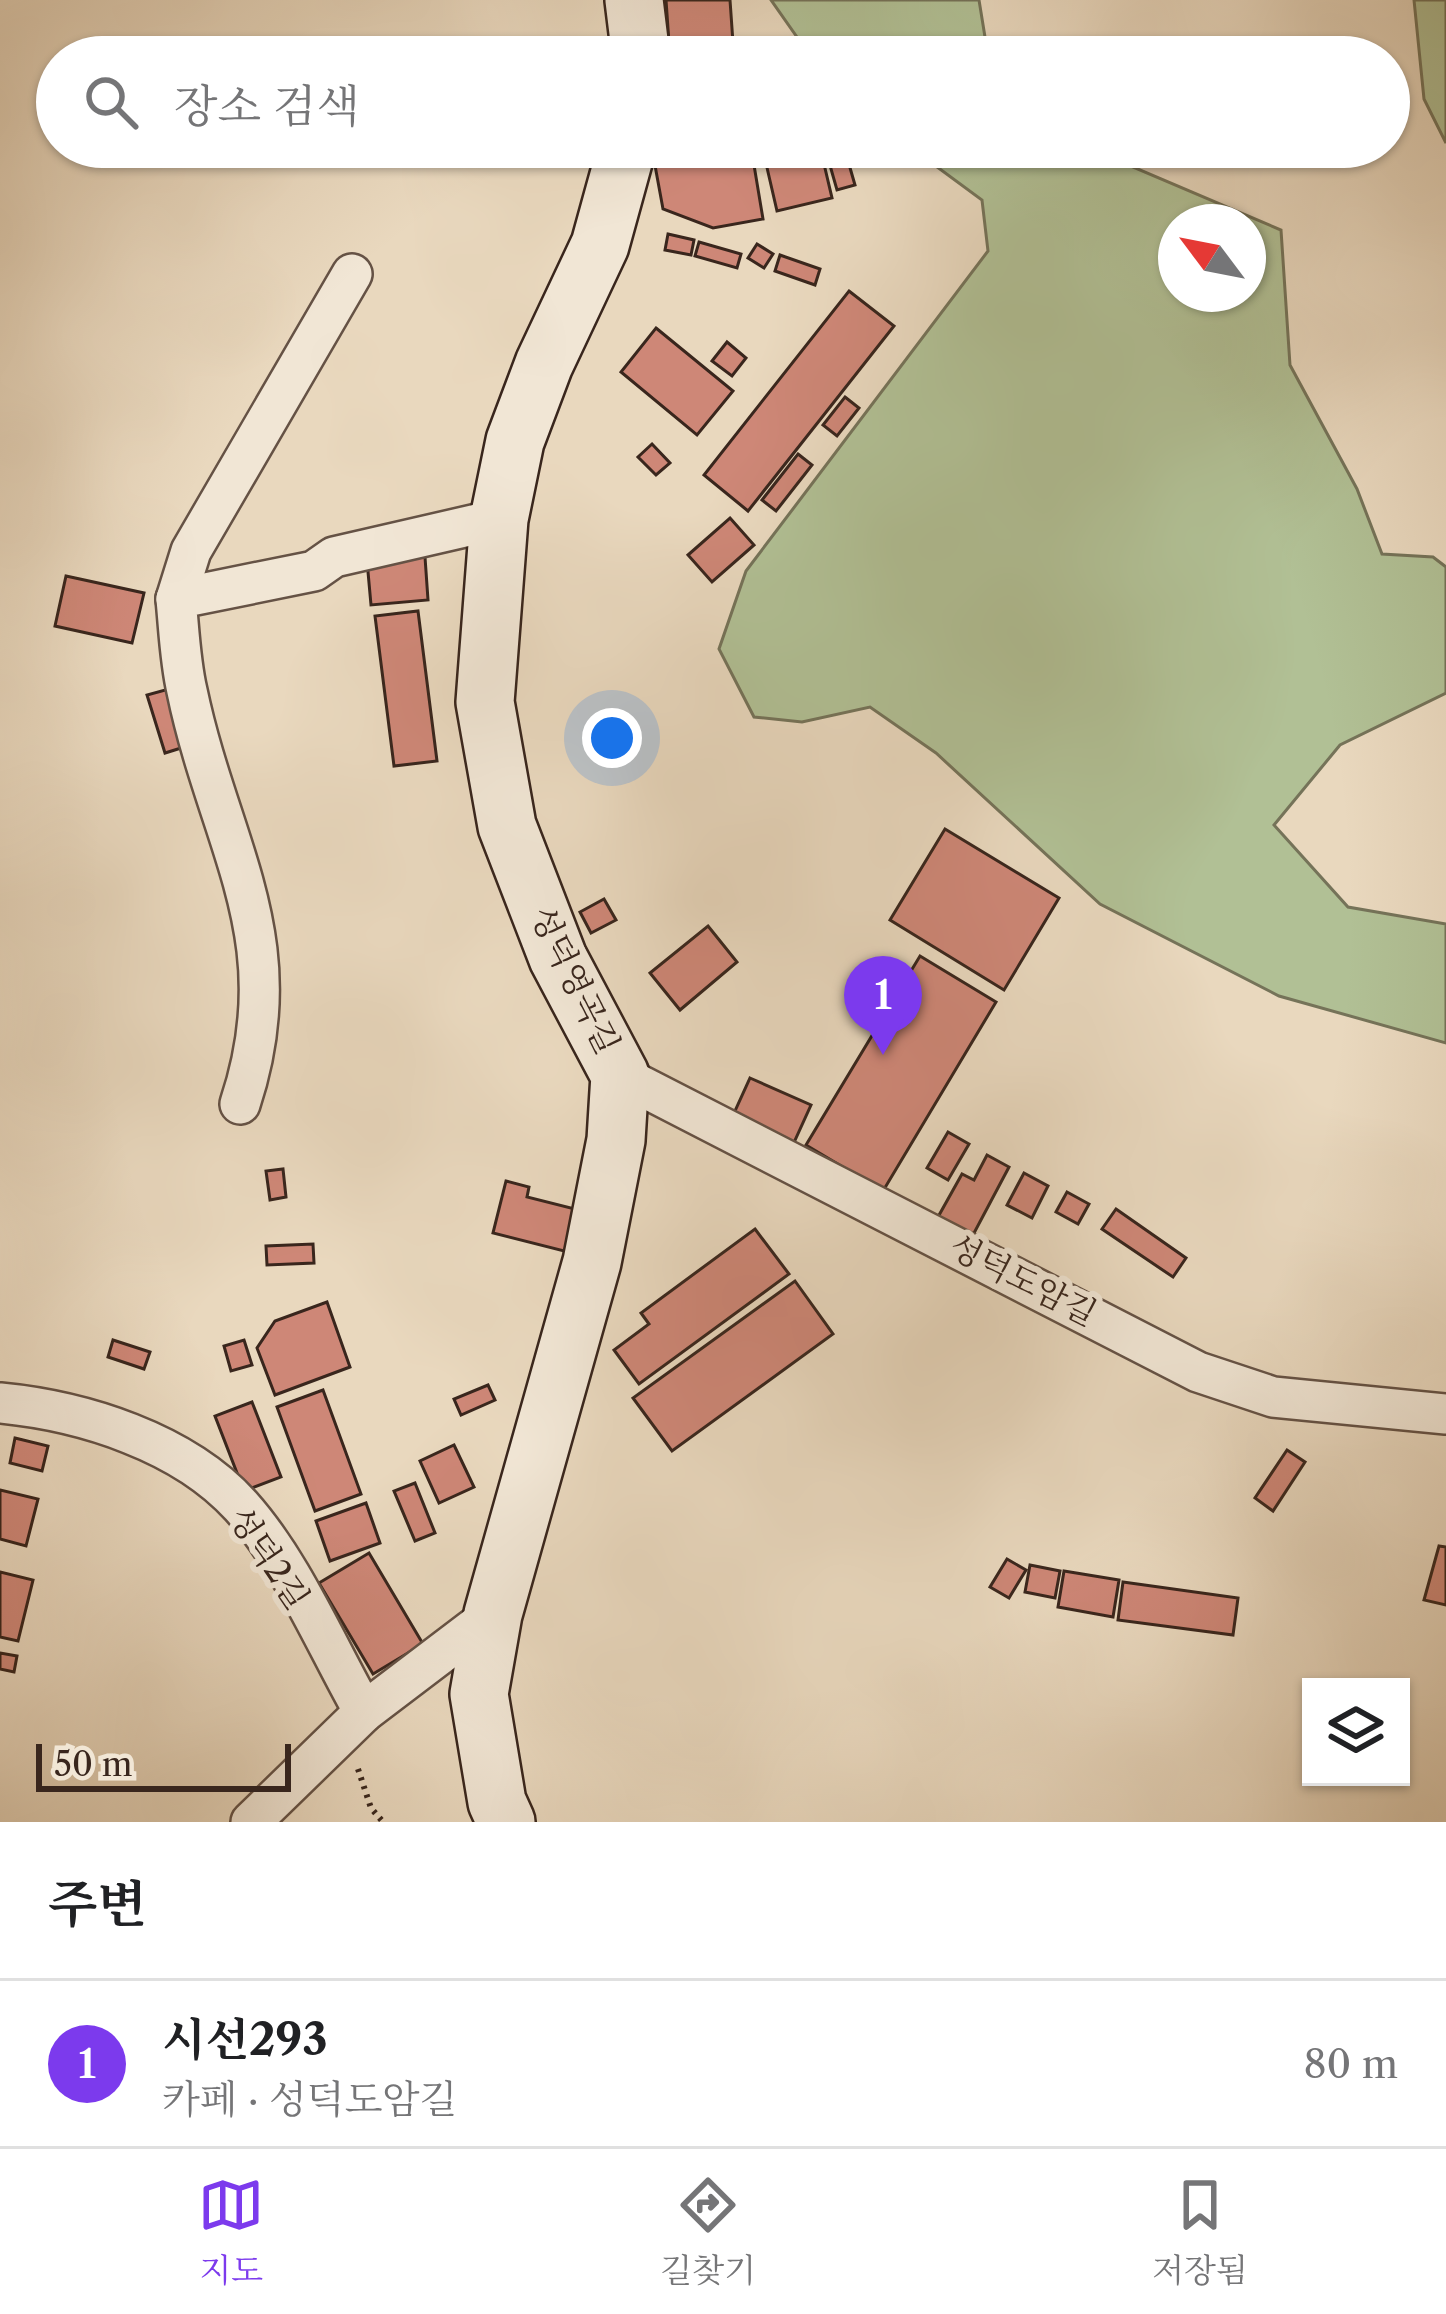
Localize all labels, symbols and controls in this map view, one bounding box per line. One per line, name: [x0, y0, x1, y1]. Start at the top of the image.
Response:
search box: [36, 36, 1410, 168]
icon: search: [78, 69, 144, 135]
text: 장소 검색: [174, 78, 360, 134]
north arrow: [1158, 204, 1266, 312]
your location: [582, 708, 642, 768]
street label: 성덕영곡길: [522, 899, 628, 1061]
pin: 1: [844, 956, 922, 1055]
street label: 성덕도암길: [943, 1226, 1103, 1334]
street label: 성덕2길: [220, 1499, 318, 1617]
map controls: [1302, 1678, 1410, 1786]
button: layers: [1302, 1678, 1410, 1786]
scale bar: [36, 1738, 291, 1791]
text: 50 m: [54, 1744, 132, 1785]
text: 주변: [48, 1873, 147, 1935]
text: 시선293: [162, 2011, 328, 2067]
text: 1: [78, 2040, 96, 2088]
text: 80 m: [1303, 2040, 1398, 2088]
text: 카페 · 성덕도암길: [162, 2075, 457, 2123]
tab: 지도: [198, 2172, 264, 2291]
tab: 길찾기: [660, 2172, 756, 2291]
tab: 저장됨: [1152, 2172, 1248, 2291]

